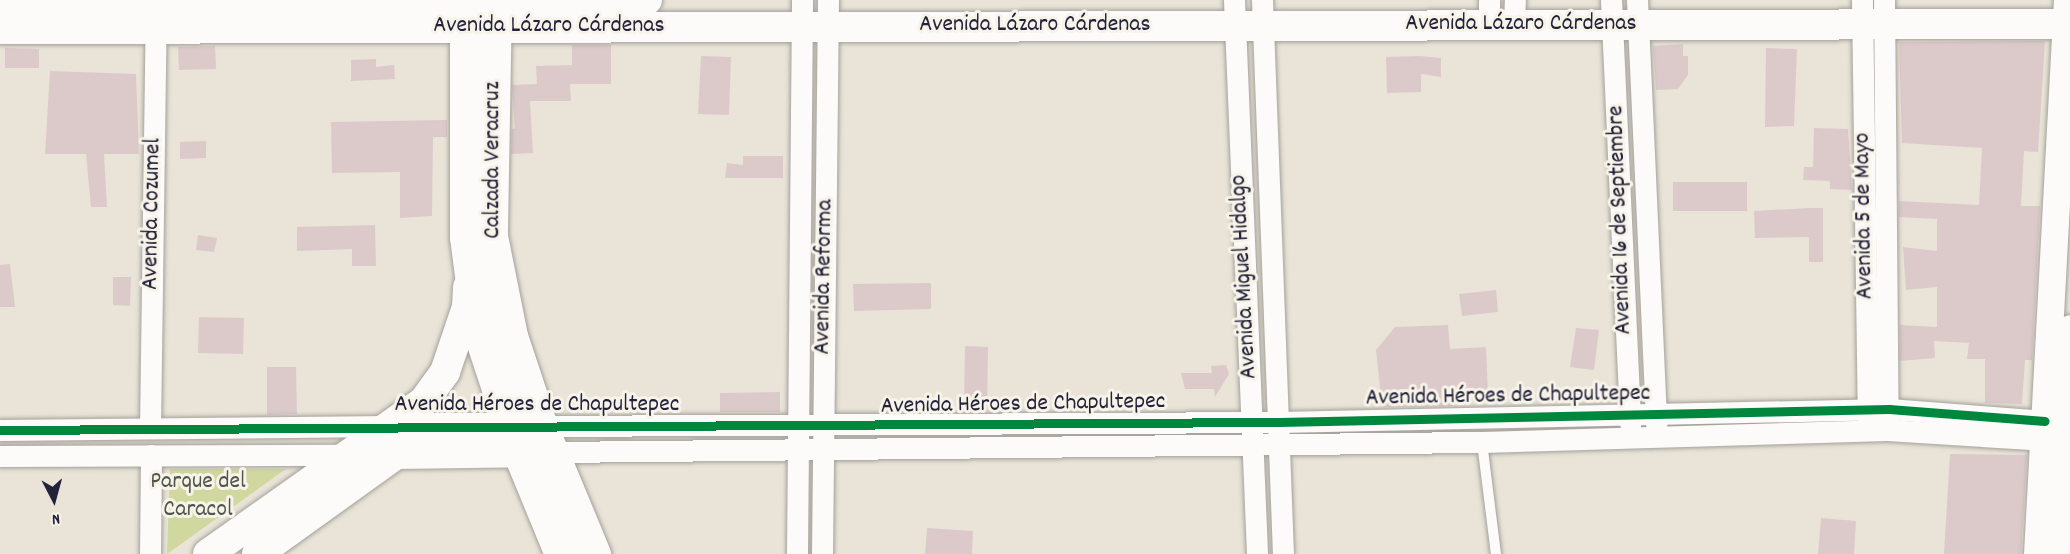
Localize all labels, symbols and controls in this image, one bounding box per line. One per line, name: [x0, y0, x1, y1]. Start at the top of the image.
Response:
street label: Avenida Lázaro Cárdenas: [1405, 11, 1637, 39]
street label: Avenida Lázaro Cárdenas: [919, 12, 1151, 40]
street label: Avenida Lázaro Cárdenas: [433, 13, 665, 41]
street label: Calzada Veracruz: [480, 81, 508, 239]
street label: Avenida 16 de Septiembre: [1603, 105, 1639, 335]
street label: Avenida 5 de Mayo: [1849, 132, 1881, 300]
street label: Avenida Cozumel: [137, 138, 169, 290]
street label: Avenida Miguel Hidalgo: [1225, 174, 1265, 380]
street label: Avenida Reforma: [809, 199, 841, 355]
street label: Avenida Héroes de Chapultepec: [1365, 380, 1651, 414]
street label: Avenida Héroes de Chapultepec: [880, 388, 1166, 422]
street label: Avenida Héroes de Chapultepec: [395, 392, 679, 420]
park label: Parque del Caracol: [150, 469, 246, 525]
north arrow: [24, 470, 84, 530]
text: N: [51, 507, 61, 530]

